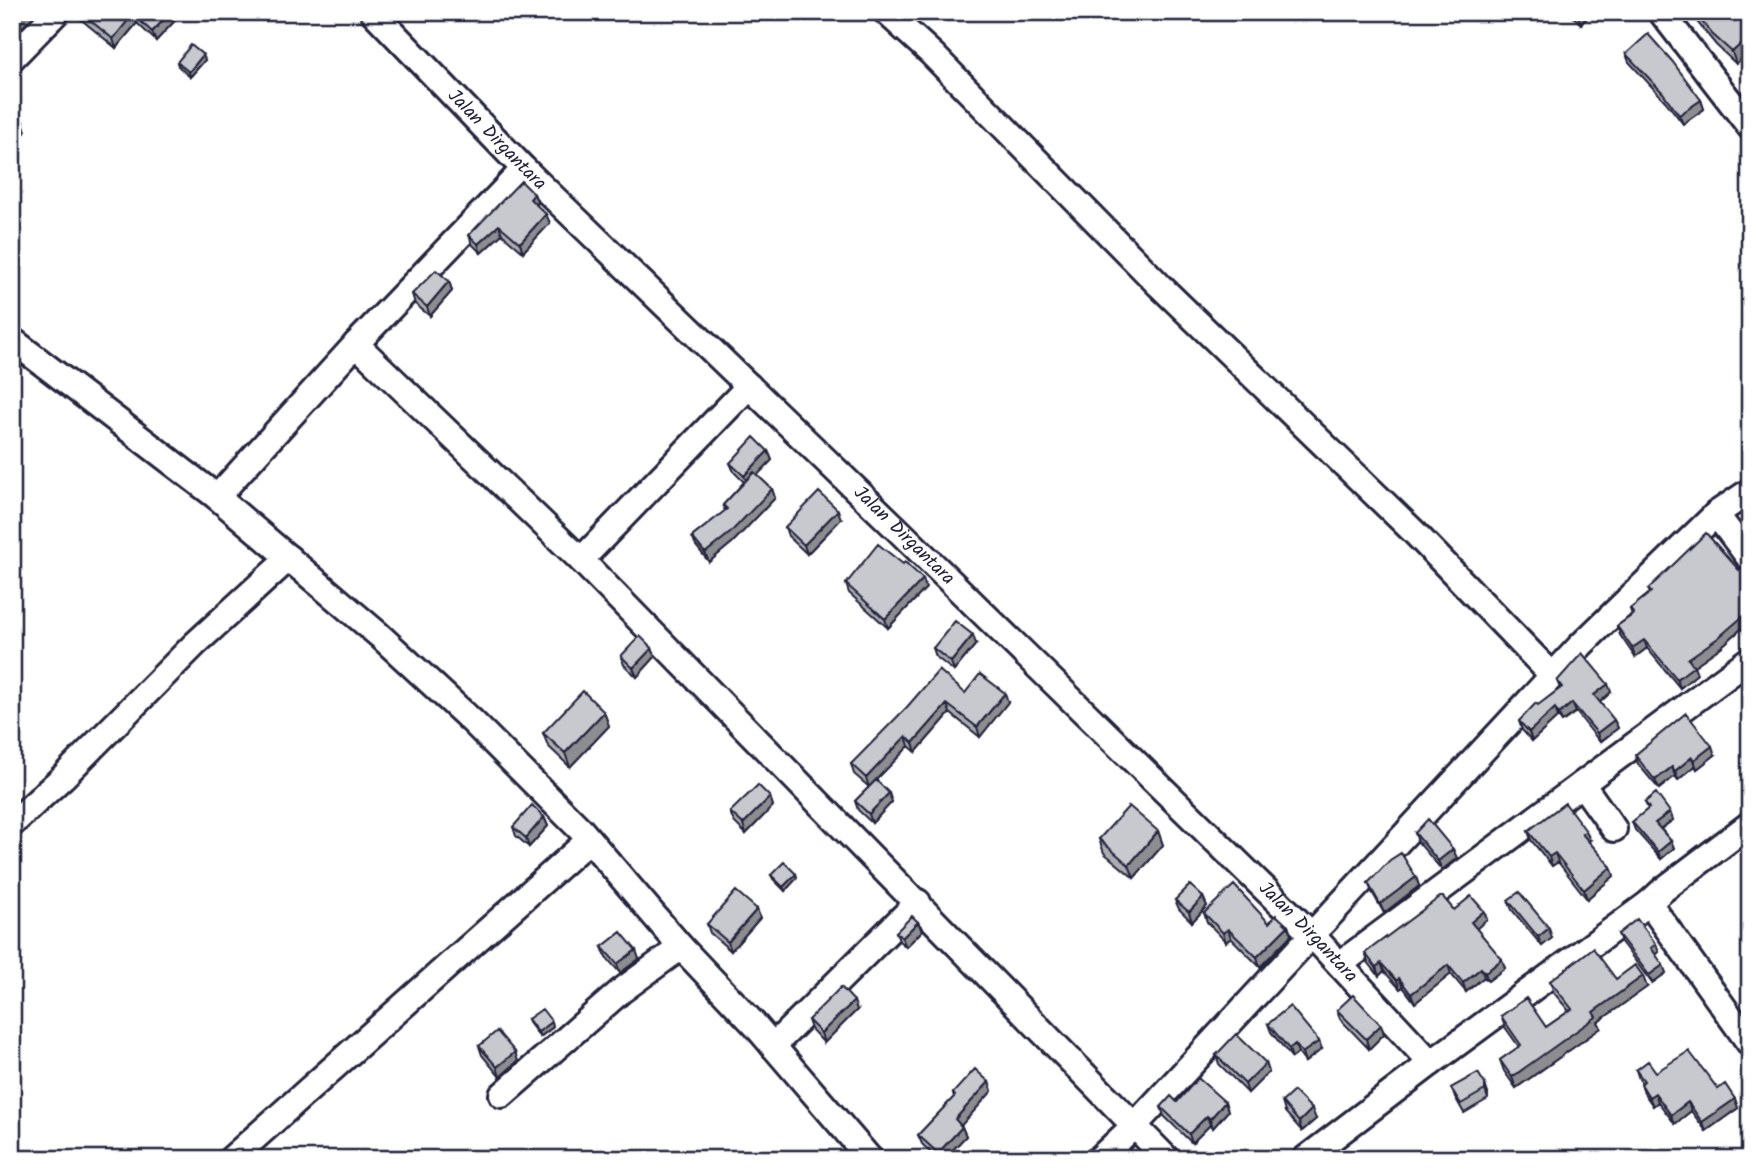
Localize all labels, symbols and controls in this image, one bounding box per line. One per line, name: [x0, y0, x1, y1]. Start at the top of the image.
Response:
street label: Jalan Dirgantara: [440, 82, 553, 198]
street label: Jalan Dirgantara: [846, 479, 962, 593]
street label: Jalan Dirgantara: [1251, 875, 1365, 990]

